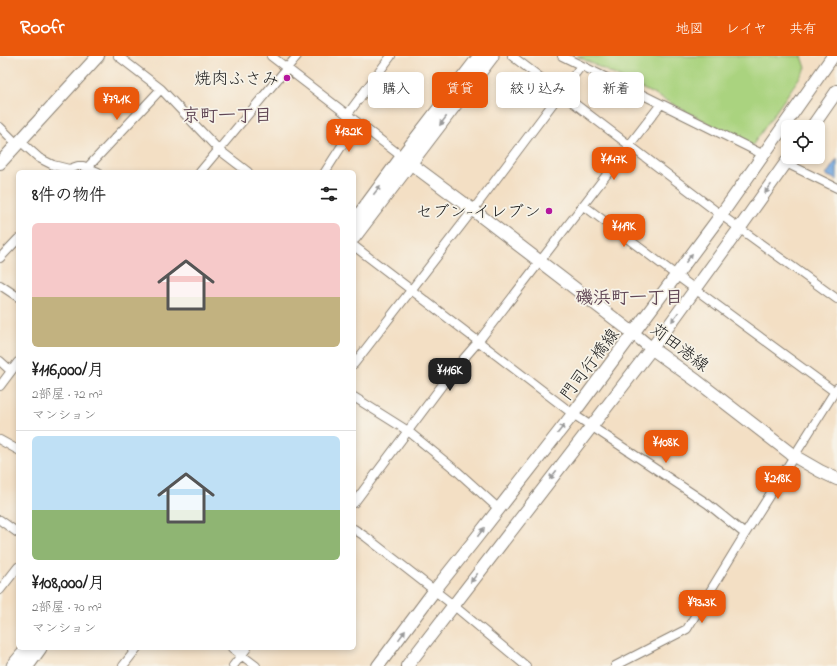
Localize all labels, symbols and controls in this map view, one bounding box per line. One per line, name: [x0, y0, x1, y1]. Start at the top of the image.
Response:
text: Roofr: [20, 15, 64, 42]
text: 地図: [676, 19, 704, 40]
text: レイヤ: [726, 19, 767, 40]
text: 共有: [789, 19, 817, 40]
place label: 焼肉ふさみ: [194, 67, 279, 92]
chip: 購入: [368, 72, 424, 108]
chip: 賃貸: [432, 72, 488, 108]
chip: 絞り込み: [496, 72, 580, 108]
chip: 新着: [588, 72, 644, 108]
marker: 焼肉ふさみ: [282, 73, 292, 83]
pin: ¥79.1K: [84, 87, 150, 121]
text: ¥79.1K: [103, 90, 131, 109]
district label: 京町一丁目: [182, 104, 272, 130]
one-way arrow: [439, 115, 447, 126]
pin: ¥132K: [321, 119, 377, 153]
map controls: [781, 120, 825, 164]
button: locate: [781, 120, 825, 164]
text: ¥132K: [335, 122, 363, 141]
pin: ¥147K: [586, 147, 642, 181]
text: ¥147K: [601, 150, 627, 169]
text: 8件の物件: [32, 183, 106, 208]
icon: filters: [318, 183, 340, 205]
one-way arrow: [764, 183, 772, 194]
one-way arrow: [373, 185, 382, 196]
place label: セブン-イレブン: [416, 200, 541, 225]
marker: セブン-イレブン: [544, 206, 554, 216]
pin: ¥119K: [596, 214, 652, 248]
text: ¥119K: [612, 217, 636, 236]
icon: home: [150, 249, 222, 321]
one-way arrow: [685, 253, 693, 263]
district label: 磯浜町一丁目: [575, 286, 683, 312]
one-way arrow: [671, 311, 679, 322]
street label: 苅田港線: [644, 318, 714, 379]
street label: 門司行橋線: [555, 323, 626, 406]
text: ¥116,000/月: [32, 358, 104, 383]
pin: ¥116K: [422, 358, 478, 392]
text: ¥116K: [437, 361, 463, 380]
text: 2部屋 · 72 m²: [32, 385, 103, 404]
text: マンション: [32, 406, 96, 425]
one-way arrow: [556, 424, 565, 435]
pin: ¥108K: [638, 430, 694, 464]
text: ¥108K: [653, 433, 679, 452]
icon: home: [150, 462, 222, 534]
pin: ¥218K: [750, 466, 806, 500]
text: ¥218K: [765, 469, 791, 488]
one-way arrow: [549, 470, 558, 481]
one-way arrow: [477, 526, 485, 537]
text: ¥108,000/月: [32, 571, 105, 596]
one-way arrow: [470, 573, 478, 584]
pin: ¥93.3K: [669, 590, 735, 624]
text: ¥93.3K: [688, 593, 716, 612]
text: 2部屋 · 70 m²: [32, 598, 102, 617]
text: マンション: [32, 619, 96, 638]
one-way arrow: [398, 630, 406, 640]

